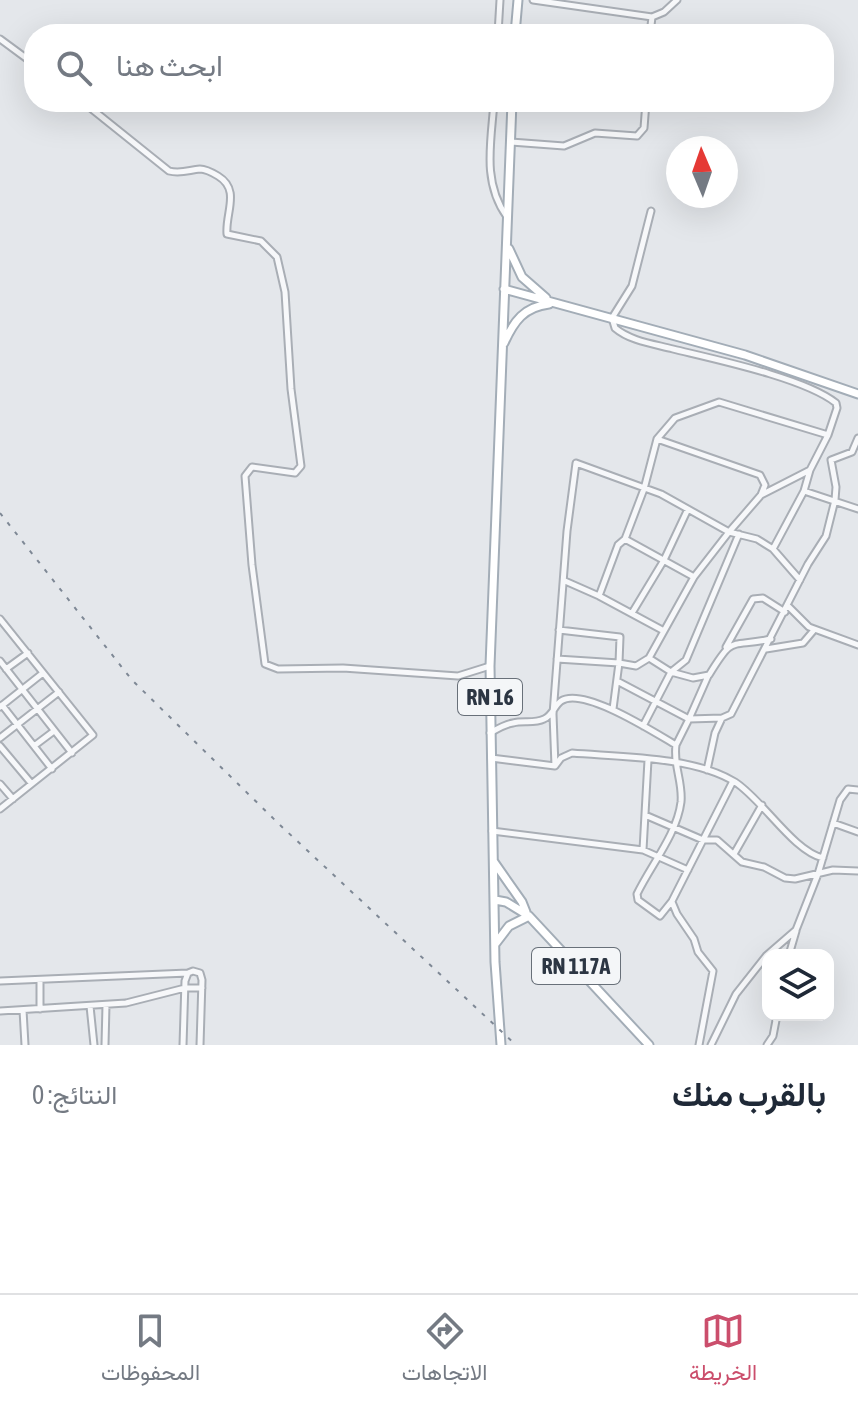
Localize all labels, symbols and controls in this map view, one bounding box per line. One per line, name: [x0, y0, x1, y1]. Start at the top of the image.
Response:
search box: [24, 24, 834, 112]
icon: search: [52, 46, 96, 90]
text: ابحث هنا: [116, 48, 223, 82]
north arrow: [666, 136, 738, 208]
road number: RN 16: [458, 679, 522, 715]
road number: RN 117A: [532, 948, 620, 984]
map controls: [762, 949, 834, 1021]
button: layers: [762, 949, 834, 1021]
text: بالقرب منك: [672, 1074, 826, 1113]
text: النتائج: 0: [32, 1080, 117, 1110]
tab: المحفوظات: [101, 1309, 200, 1392]
tab: الاتجاهات: [402, 1309, 487, 1392]
tab: الخريطة: [689, 1309, 757, 1392]

